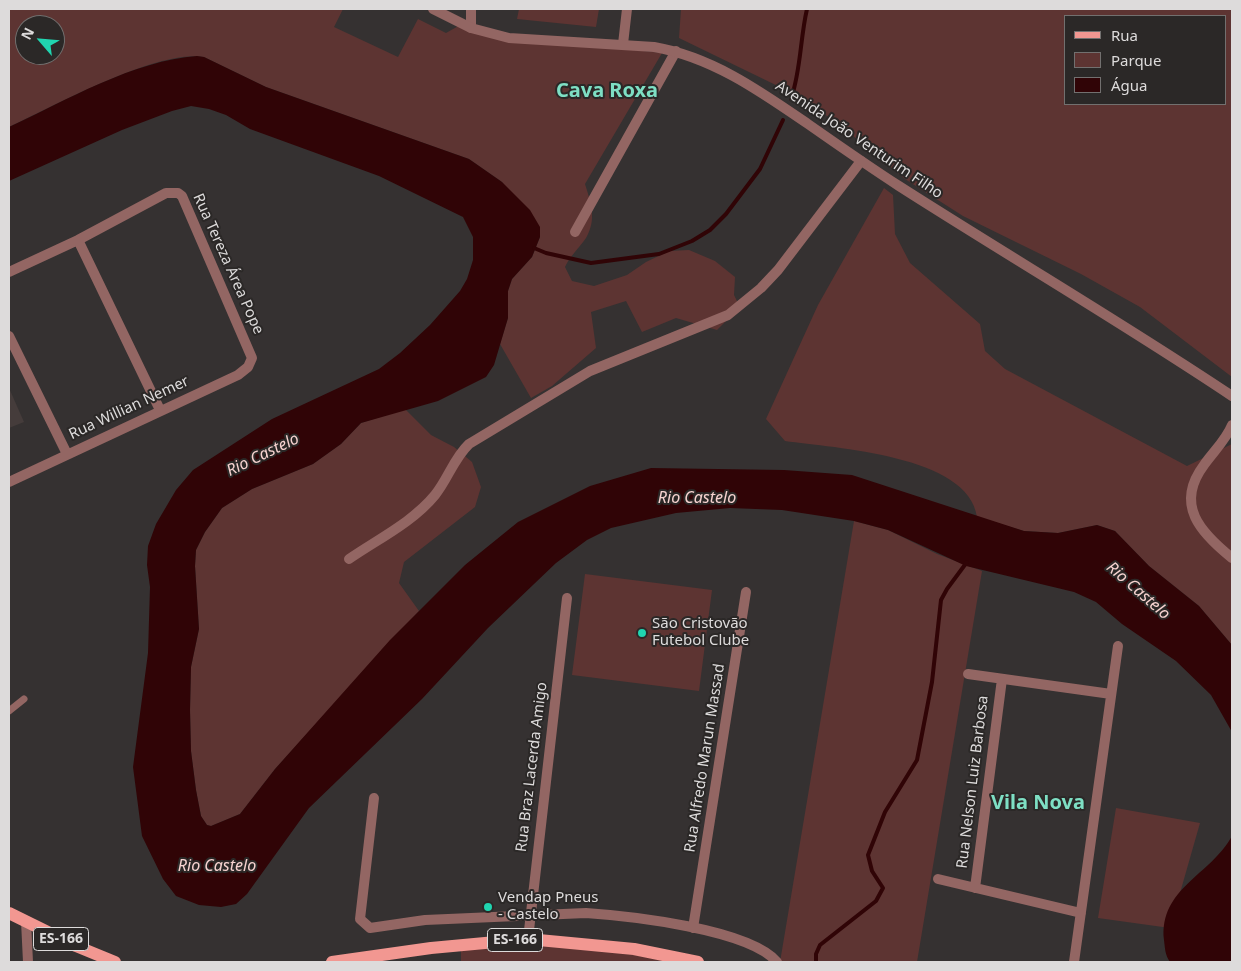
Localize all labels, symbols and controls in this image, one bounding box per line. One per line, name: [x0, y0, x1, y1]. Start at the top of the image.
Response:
north arrow: [15, 15, 65, 65]
legend: [1064, 15, 1226, 105]
text: N: [16, 24, 38, 43]
text: Rua: [1111, 25, 1138, 45]
text: Parque: [1111, 50, 1161, 70]
text: Água: [1111, 75, 1148, 95]
street label: Avenida João Venturim Filho: [772, 77, 946, 203]
district label: Cava Roxa: [556, 79, 658, 103]
street label: Rua Tereza Área Pope: [189, 191, 267, 337]
street label: Rua Willian Nemer: [66, 372, 192, 444]
water label: Rio Castelo: [224, 429, 302, 481]
water label: Rio Castelo: [658, 488, 736, 508]
water label: Rio Castelo: [1102, 558, 1174, 624]
place label: São Cristovão Futebol Clube: [652, 615, 749, 650]
marker: São Cristovão Futebol Clube: [636, 627, 648, 639]
street label: Rua Alfredo Marun Massad: [681, 662, 729, 854]
street label: Rua Braz Lacerda Amigo: [513, 681, 551, 853]
street label: Rua Nelson Luiz Barbosa: [953, 694, 993, 870]
district label: Vila Nova: [991, 791, 1085, 815]
water label: Rio Castelo: [178, 856, 256, 876]
place label: Vendap Pneus - Castelo: [498, 889, 598, 924]
marker: Vendap Pneus - Castelo: [482, 901, 494, 913]
road number: ES-166: [34, 928, 88, 951]
road number: ES-166: [488, 928, 542, 952]

